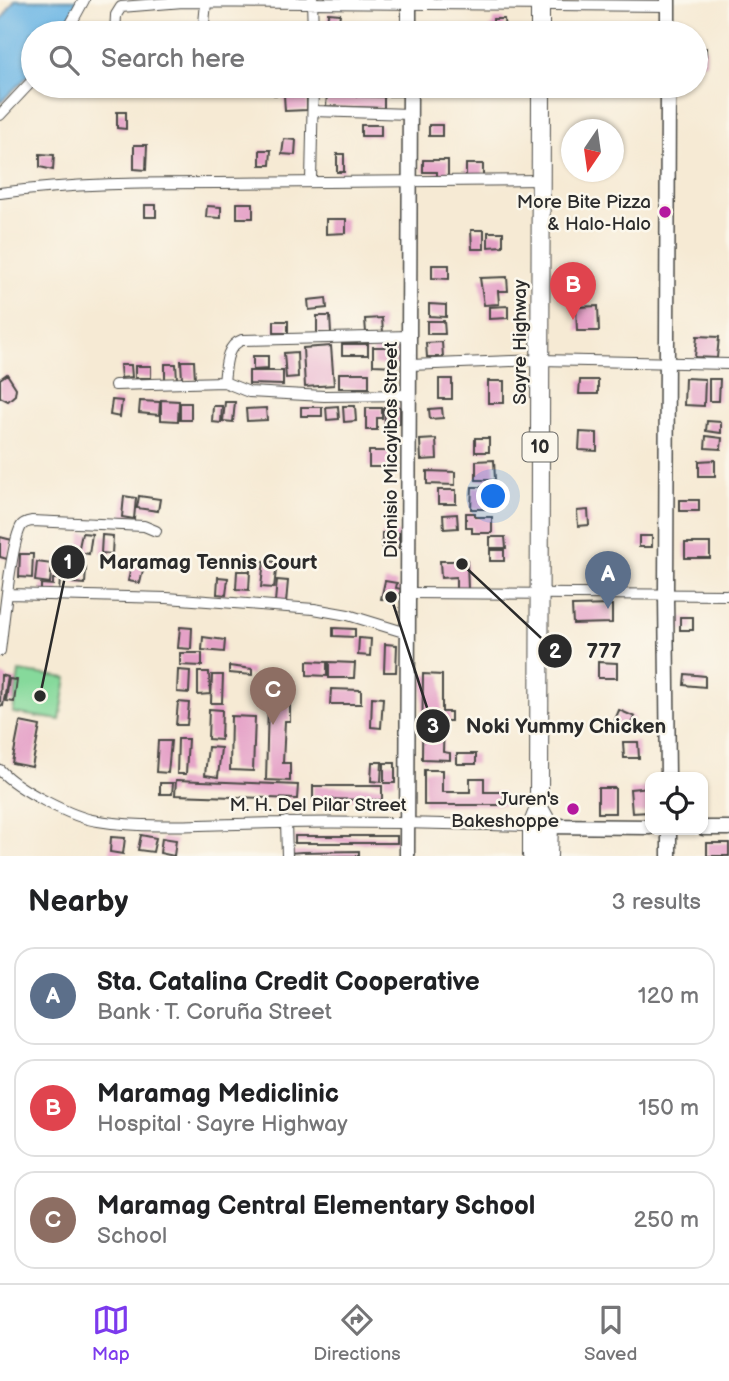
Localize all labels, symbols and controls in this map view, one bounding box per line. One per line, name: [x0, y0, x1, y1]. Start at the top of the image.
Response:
search box: [21, 21, 708, 98]
icon: search: [45, 41, 83, 79]
text: Search here: [101, 44, 245, 75]
north arrow: [561, 119, 624, 182]
place label: More Bite Pizza & Halo-Halo: [517, 191, 651, 236]
marker: More Bite Pizza & Halo-Halo: [657, 204, 673, 220]
pin: B: [550, 262, 596, 320]
street label: Sayre Highway: [509, 279, 532, 405]
street label: Dionisio Micayibas Street: [380, 342, 403, 558]
road number: 10: [522, 432, 558, 462]
your location: [476, 479, 510, 513]
callout: Maramag Tennis Court: [50, 541, 331, 583]
text: 1: [64, 550, 72, 575]
text: Maramag Tennis Court: [99, 550, 317, 575]
pin: A: [585, 551, 631, 609]
callout: 777: [537, 630, 635, 672]
text: 2: [549, 639, 562, 664]
text: 777: [587, 639, 622, 664]
pin: C: [250, 667, 296, 725]
callout: Noki Yummy Chicken: [416, 705, 680, 747]
text: 3: [427, 714, 439, 739]
text: Noki Yummy Chicken: [466, 714, 666, 739]
map controls: [645, 772, 708, 835]
button: locate: [645, 772, 708, 835]
place label: Juren's Bakeshoppe: [451, 788, 559, 833]
street label: M. H. Del Pilar Street: [229, 794, 407, 817]
marker: Juren's Bakeshoppe: [565, 801, 581, 817]
text: Nearby: [28, 884, 128, 920]
text: 3 results: [612, 888, 701, 916]
text: Sta. Catalina Credit Cooperative: [97, 967, 480, 998]
text: A: [46, 982, 60, 1010]
text: 120 m: [638, 982, 699, 1010]
text: Bank · T. Coruña Street: [97, 998, 332, 1026]
text: Maramag Mediclinic: [97, 1079, 339, 1110]
text: B: [45, 1094, 61, 1122]
text: 150 m: [638, 1094, 699, 1122]
text: Hospital · Sayre Highway: [97, 1110, 348, 1138]
text: Maramag Central Elementary School: [97, 1191, 535, 1222]
text: C: [45, 1206, 61, 1234]
text: 250 m: [633, 1206, 699, 1234]
text: School: [97, 1222, 167, 1250]
tab: Map: [92, 1301, 130, 1366]
tab: Directions: [313, 1301, 401, 1366]
tab: Saved: [584, 1301, 637, 1366]

